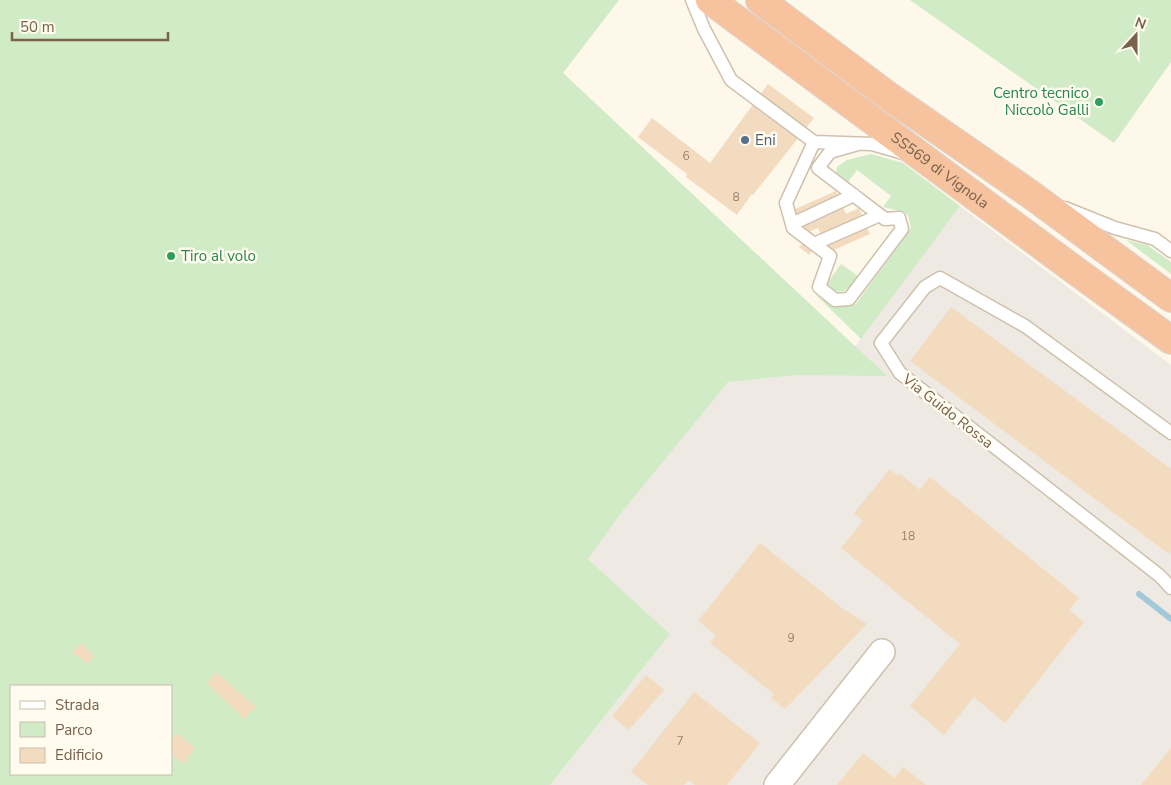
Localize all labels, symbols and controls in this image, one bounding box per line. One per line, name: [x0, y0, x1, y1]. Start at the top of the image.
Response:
scale bar: [12, 10, 169, 42]
north arrow: [1111, 10, 1161, 60]
text: N: [1132, 13, 1149, 34]
text: 50 m: [20, 17, 55, 37]
place label: Centro tecnico Niccolò Galli: [993, 83, 1089, 120]
marker: Centro tecnico Niccolò Galli: [1093, 96, 1105, 108]
street label: SS569 di Vignola: [887, 127, 993, 213]
place label: Eni: [755, 130, 776, 150]
marker: Eni: [739, 134, 751, 146]
house number: 6: [682, 148, 690, 164]
house number: 8: [732, 189, 740, 205]
place label: Tiro al volo: [181, 246, 256, 266]
marker: Tiro al volo: [165, 250, 177, 262]
street label: Via Guido Rossa: [898, 369, 997, 453]
house number: 18: [901, 528, 915, 544]
house number: 9: [787, 630, 795, 646]
legend: [10, 685, 172, 775]
text: Strada: [55, 695, 99, 715]
text: Parco: [55, 720, 93, 740]
house number: 7: [676, 733, 684, 749]
text: Edificio: [55, 745, 103, 765]

